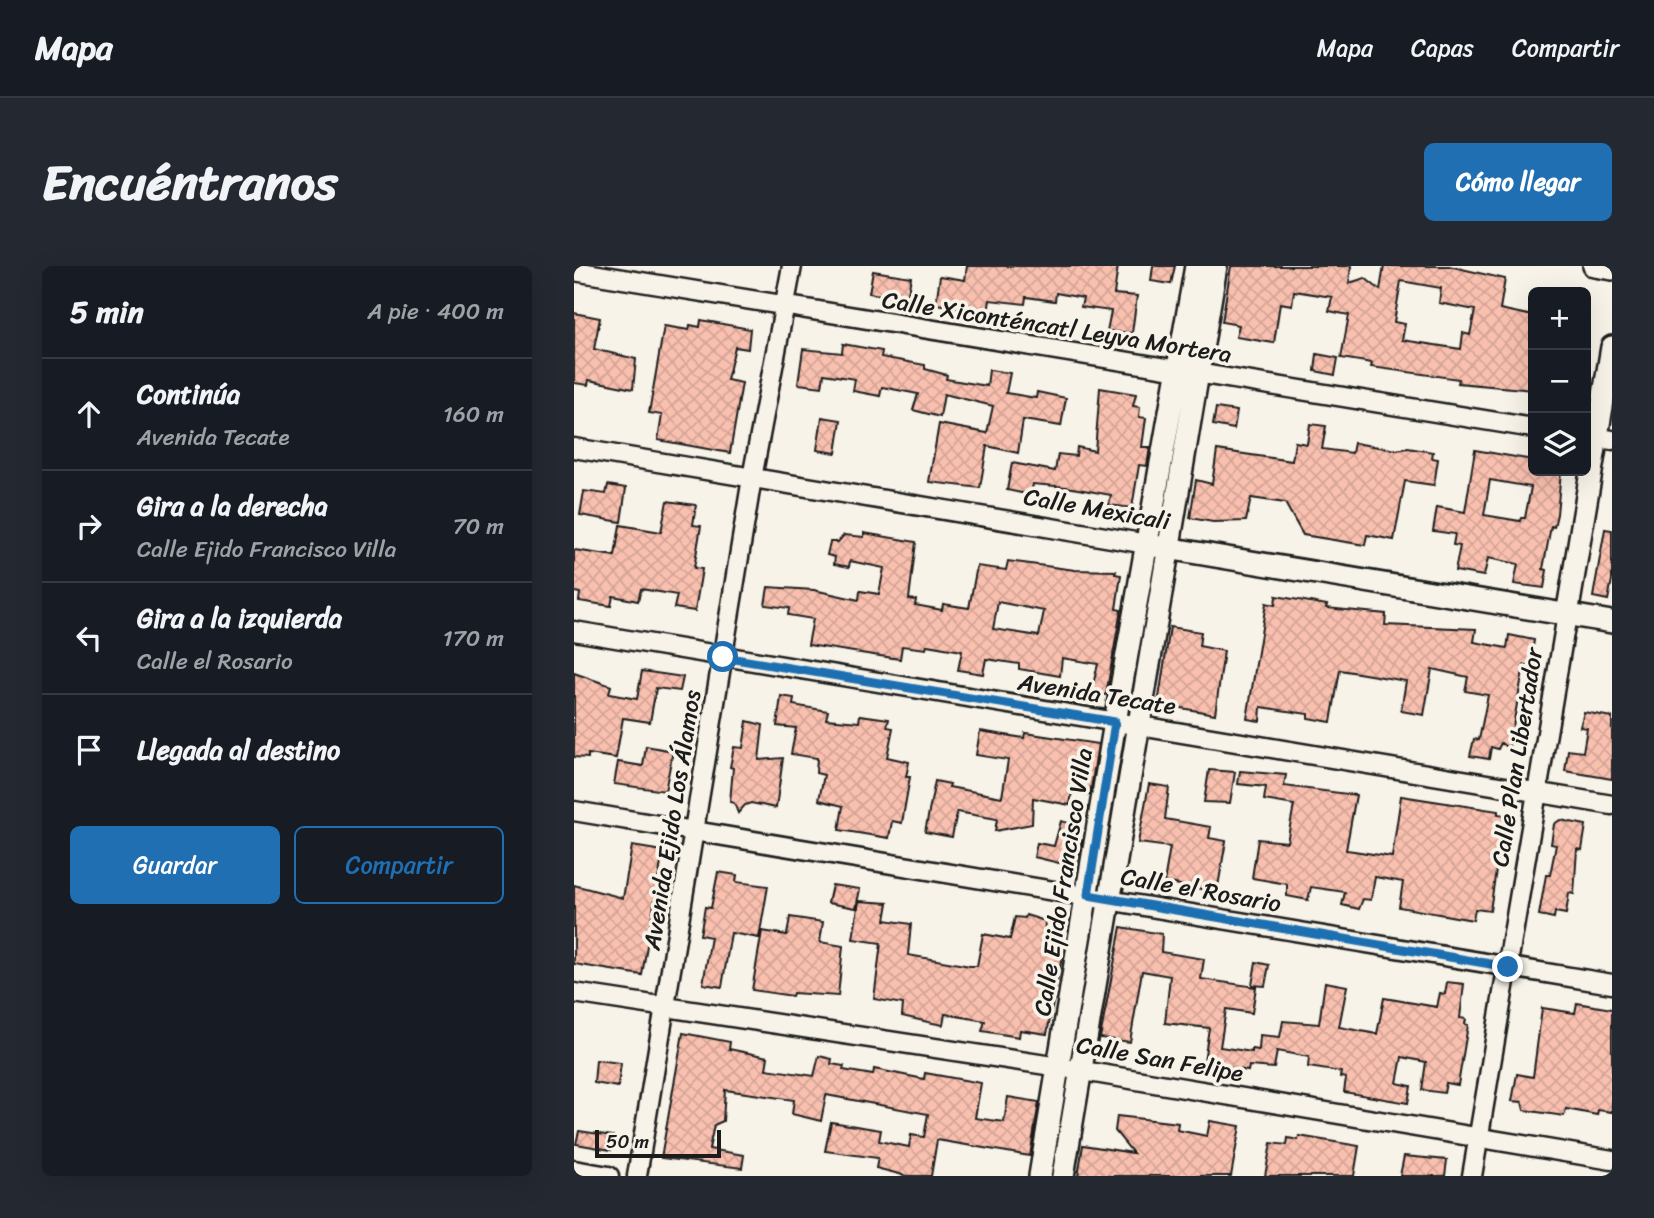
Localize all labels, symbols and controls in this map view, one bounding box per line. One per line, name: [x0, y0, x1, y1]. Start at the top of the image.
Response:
text: Mapa: [35, 19, 112, 77]
text: Mapa: [1317, 27, 1373, 69]
text: Capas: [1411, 27, 1474, 69]
text: Compartir: [1512, 27, 1619, 69]
text: Encuéntranos: [42, 139, 338, 226]
button: Cómo llegar: [1424, 143, 1612, 221]
street label: Calle Xiconténcatl Leyva Mortera: [879, 279, 1235, 375]
text: 5 min: [70, 285, 144, 339]
map controls: [1528, 287, 1591, 476]
button: +: [1528, 287, 1591, 350]
text: A pie · 400 m: [367, 291, 504, 332]
button: −: [1528, 350, 1591, 413]
text: Continúa: [137, 371, 240, 417]
text: 160 m: [443, 394, 504, 435]
icon: ahead: [70, 395, 108, 433]
button: layers: [1528, 413, 1591, 476]
text: Avenida Tecate: [137, 417, 290, 458]
street label: Calle Mexicali: [1021, 475, 1174, 543]
text: Gira a la derecha: [137, 483, 328, 529]
text: 70 m: [453, 506, 504, 547]
icon: right: [70, 507, 108, 545]
text: Calle Ejido Francisco Villa: [137, 529, 396, 570]
text: Gira a la izquierda: [137, 595, 342, 641]
text: 170 m: [443, 618, 504, 659]
icon: left: [70, 619, 108, 657]
text: Calle el Rosario: [137, 641, 293, 682]
route start: [707, 641, 738, 672]
street label: Calle Plan Libertador: [1479, 643, 1555, 870]
street label: Avenida Tecate: [1014, 661, 1179, 727]
street label: Avenida Ejido Los Álamos: [631, 687, 713, 954]
text: Llegada al destino: [137, 727, 340, 773]
icon: arrive: [70, 731, 108, 769]
street label: Calle Ejido Francisco Villa: [1021, 745, 1105, 1019]
button: Guardar: [70, 826, 280, 904]
button: Compartir: [294, 826, 504, 904]
street label: Calle el Rosario: [1117, 855, 1285, 925]
route end: [1492, 951, 1523, 982]
street label: Calle San Felipe: [1073, 1024, 1247, 1094]
text: 50 m: [606, 1125, 649, 1158]
scale bar: [595, 1127, 721, 1159]

